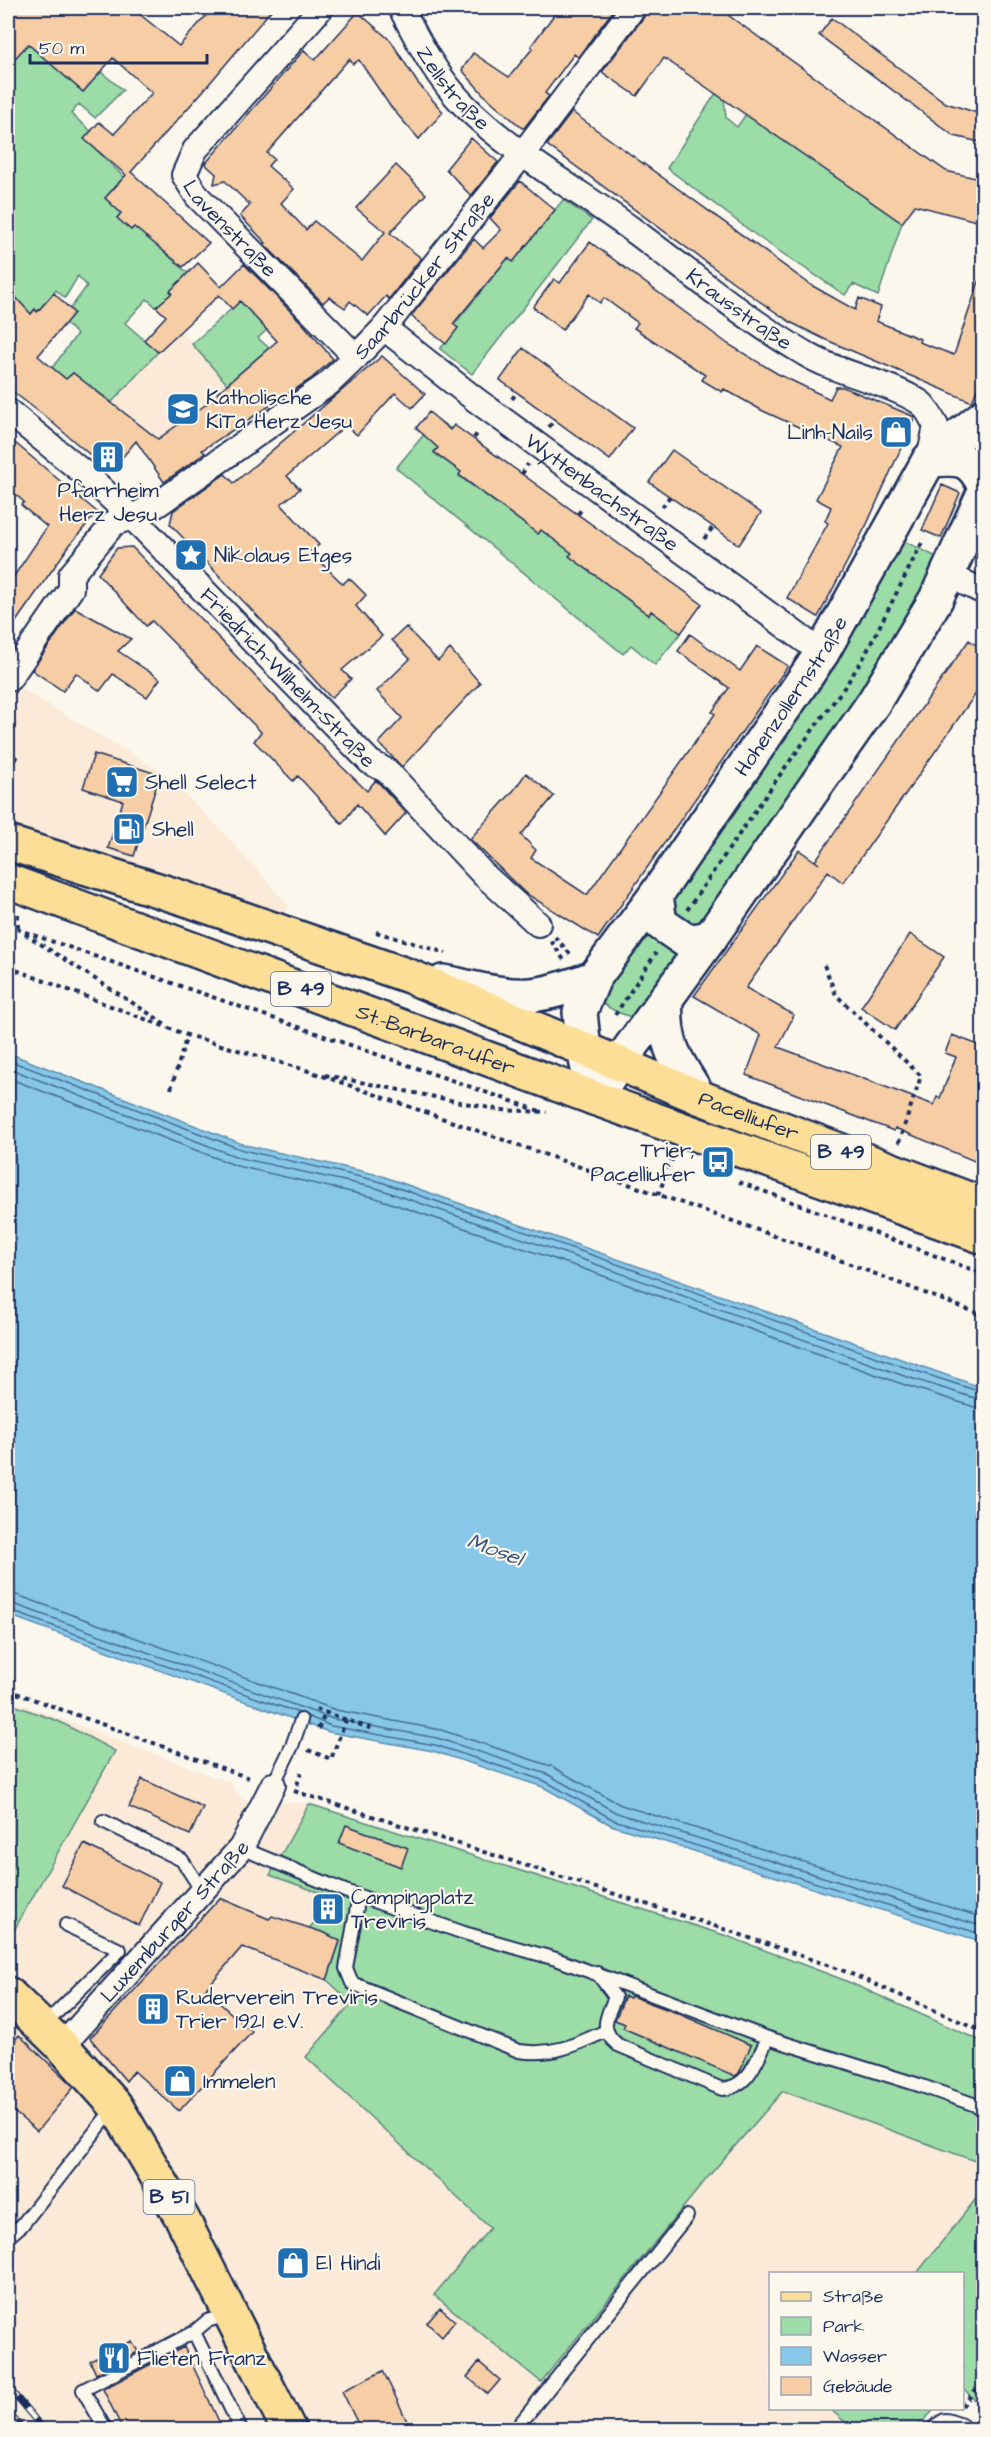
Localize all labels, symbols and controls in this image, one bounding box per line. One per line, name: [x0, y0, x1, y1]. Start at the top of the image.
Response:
scale bar: [30, 27, 207, 65]
text: 50 m: [39, 36, 84, 61]
street label: Zellstraße: [410, 40, 496, 137]
street label: Lavenstraße: [176, 174, 284, 284]
street label: Saarbrücker Straße: [347, 186, 501, 366]
street label: Krausstraße: [680, 261, 798, 357]
place label: Katholische KiTa Herz Jesu: [206, 383, 353, 436]
school or university icon: Katholische KiTa Herz Jesu: [165, 391, 201, 427]
shop icon: Linh-Nails: [878, 414, 914, 450]
place label: Linh-Nails: [787, 418, 873, 447]
street label: Wyttenbachstraße: [519, 426, 685, 558]
building icon: Pfarrheim Herz Jesu: [90, 439, 126, 475]
place label: Pfarrheim Herz Jesu: [57, 476, 159, 529]
place icon: Nikolaus Etges: [173, 537, 209, 573]
place label: Nikolaus Etges: [214, 541, 352, 572]
street label: Friedrich-Wilhelm-Straße: [194, 581, 382, 774]
street label: Hohenzollernstraße: [727, 611, 854, 782]
supermarket icon: Shell Select: [104, 764, 140, 800]
place label: Shell Select: [145, 768, 257, 797]
fuel station icon: Shell: [111, 811, 147, 847]
place label: Shell: [152, 815, 194, 844]
road number: B 49: [271, 972, 331, 1006]
street label: St.-Barbara-Ufer: [352, 997, 519, 1082]
street label: Pacelliufer: [695, 1084, 803, 1148]
road number: B 49: [811, 1135, 871, 1169]
place label: Trier, Pacelliufer: [590, 1136, 695, 1189]
bus stop icon: Trier, Pacelliufer: [700, 1144, 736, 1180]
water label: Mosel: [463, 1526, 529, 1575]
street label: Luxemburger Straße: [94, 1836, 257, 2009]
place label: Campingplatz Treviris: [351, 1883, 474, 1936]
building icon: Campingplatz Treviris: [310, 1891, 346, 1927]
place label: Ruderverein Treviris Trier 1921 e.V.: [176, 1983, 378, 2036]
building icon: Ruderverein Treviris Trier 1921 e.V.: [135, 1991, 171, 2027]
shop icon: Immelen: [162, 2063, 198, 2099]
place label: Immelen: [203, 2067, 275, 2096]
road number: B 51: [144, 2180, 195, 2214]
shop icon: El Hindi: [275, 2245, 311, 2281]
place label: El Hindi: [316, 2249, 380, 2278]
legend: [769, 2272, 964, 2410]
text: Straße: [823, 2284, 884, 2309]
text: Park: [823, 2314, 865, 2339]
restaurant icon: Flieten Franz: [96, 2340, 132, 2376]
place label: Flieten Franz: [137, 2344, 266, 2373]
text: Wasser: [823, 2344, 887, 2369]
text: Gebäude: [823, 2374, 893, 2399]

